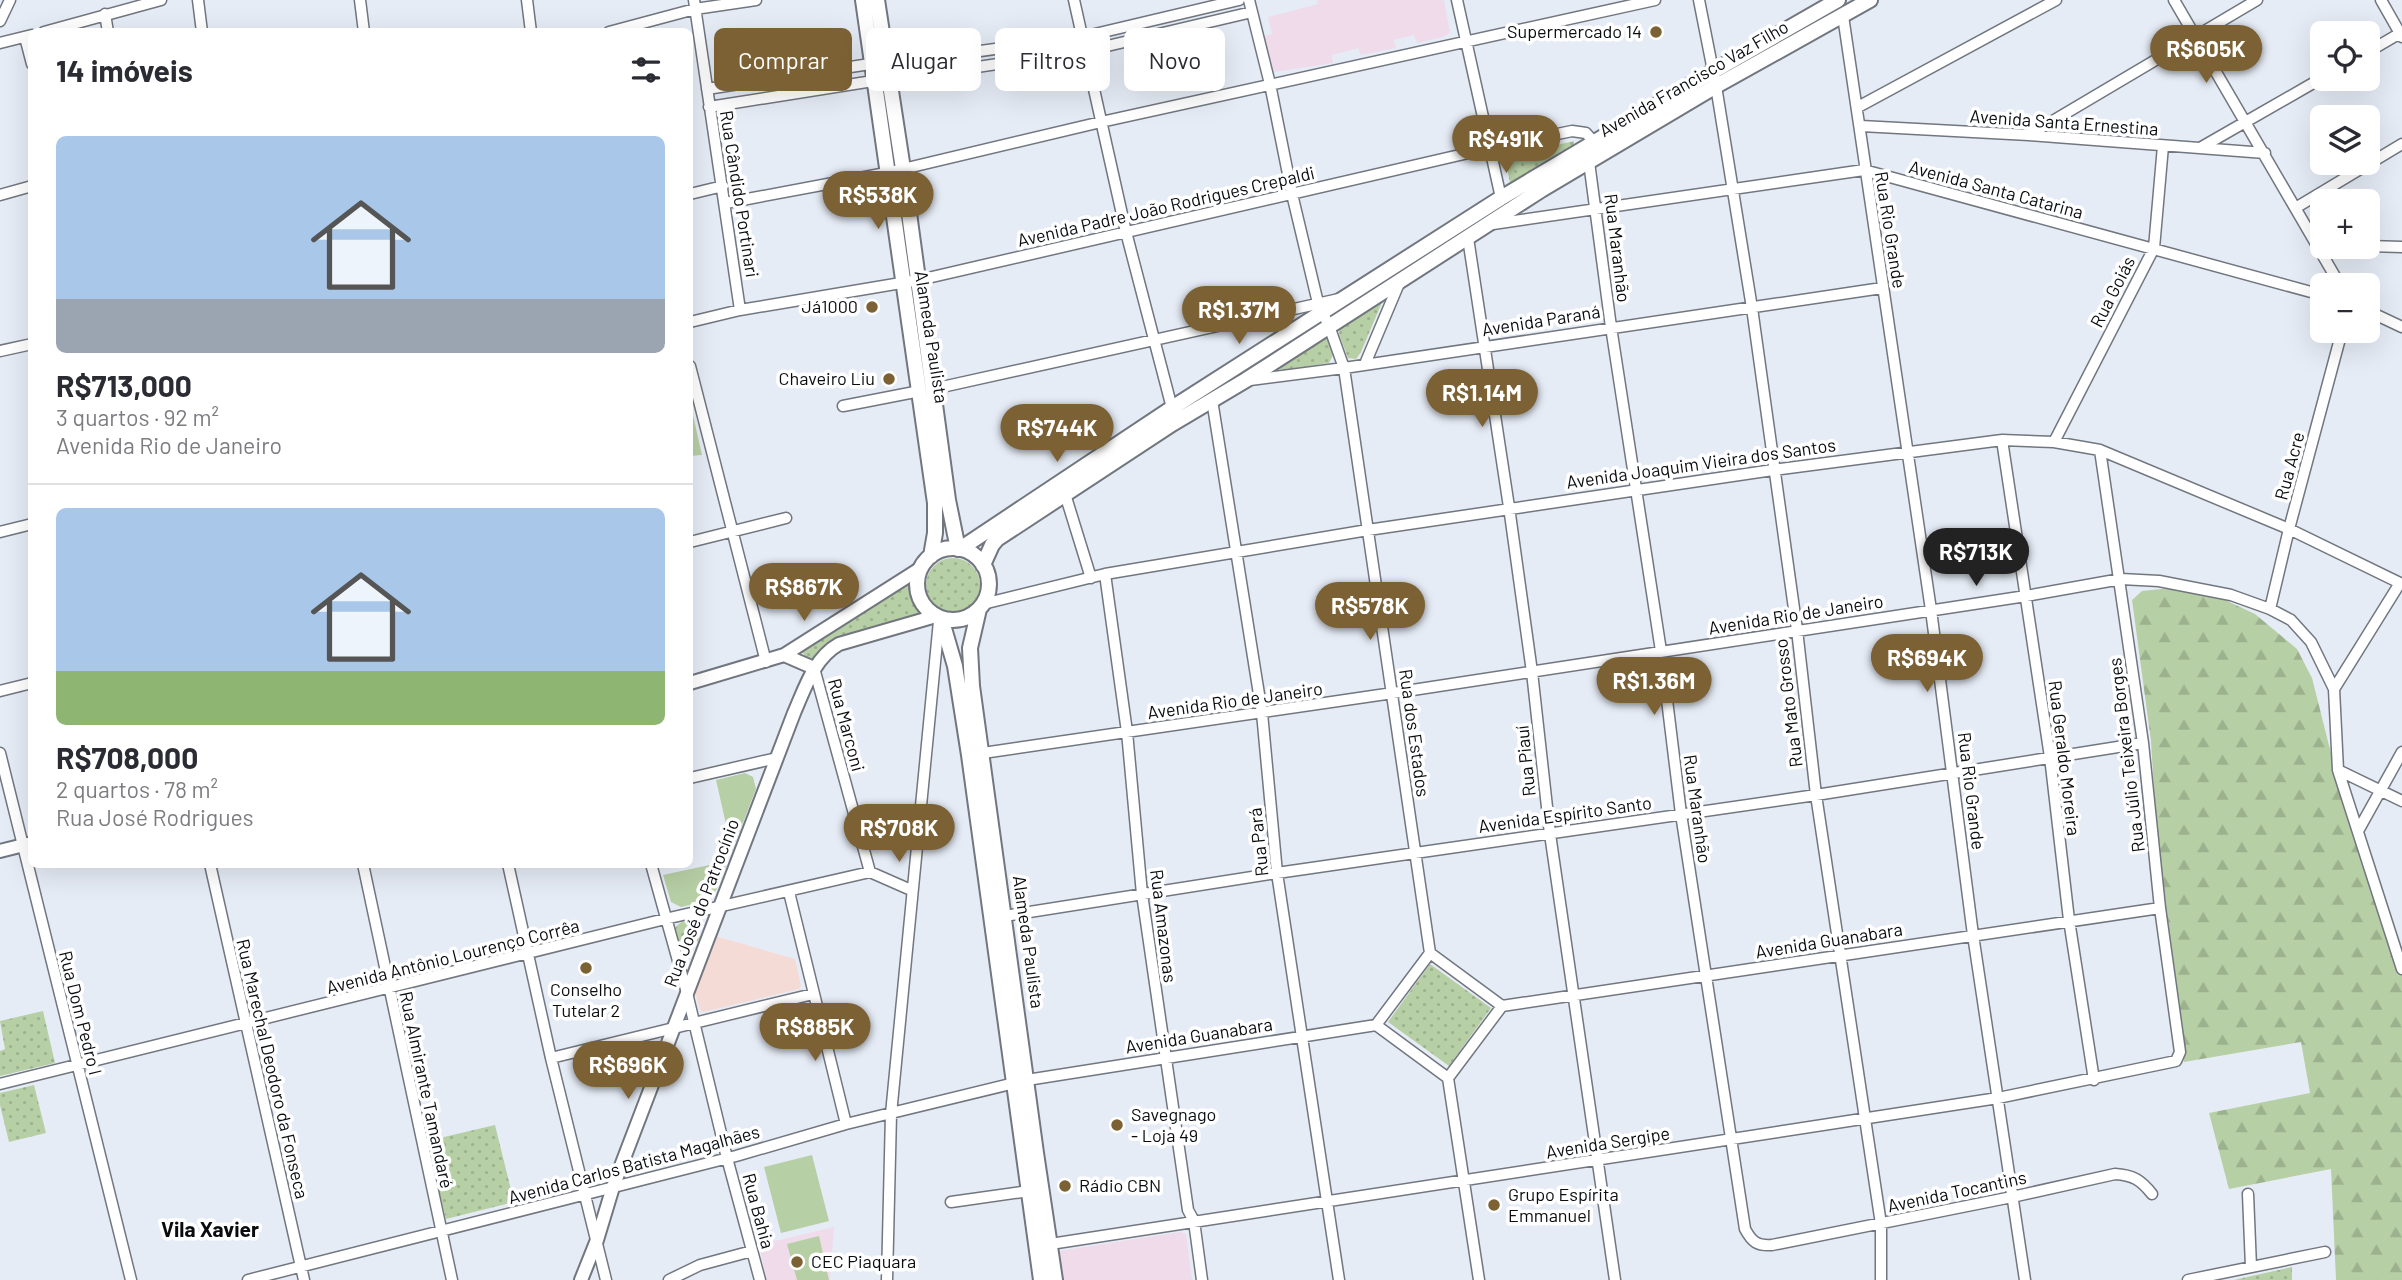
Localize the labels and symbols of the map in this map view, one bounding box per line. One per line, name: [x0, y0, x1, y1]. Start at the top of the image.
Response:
street label: Avenida Francisco Vaz Filho: [1595, 15, 1792, 141]
place label: Supermercado 14: [1507, 20, 1642, 42]
marker: Supermercado 14: [1648, 24, 1664, 40]
pin: R$605K: [2149, 25, 2263, 85]
street label: Avenida Santa Ernestina: [1969, 104, 2159, 140]
street label: Rua Cândido Portinari: [716, 109, 764, 279]
pin: R$491K: [1449, 116, 1563, 175]
street label: Avenida Santa Catarina: [1907, 155, 2086, 223]
street label: Avenida Padre João Rodrigues Crepaldi: [1015, 161, 1317, 251]
street label: Rua Rio Grande: [1871, 170, 1911, 290]
pin: R$538K: [821, 172, 935, 231]
street label: Rua Maranhão: [1600, 192, 1636, 304]
street label: Rua Goiás: [2085, 252, 2139, 331]
street label: Alameda Paulista: [911, 269, 953, 405]
pin: R$1.37M: [1174, 286, 1304, 346]
place label: Já1000: [802, 295, 858, 317]
marker: Já1000: [864, 299, 880, 315]
street label: Avenida Paraná: [1480, 300, 1602, 340]
place label: Chaveiro Liu: [779, 367, 875, 389]
pin: R$1.14M: [1417, 370, 1547, 429]
marker: Chaveiro Liu: [881, 371, 897, 387]
pin: R$744K: [1000, 405, 1114, 464]
street label: Rua Acre: [2269, 429, 2309, 502]
street label: Avenida Joaquim Vieira dos Santos: [1565, 433, 1837, 493]
pin: R$713K: [1919, 528, 2033, 588]
pin: R$867K: [747, 564, 861, 623]
pin: R$578K: [1313, 582, 1427, 642]
street label: Avenida Rio de Janeiro: [1707, 589, 1885, 639]
pin: R$694K: [1870, 634, 1984, 694]
street label: Rua Mato Grosso: [1769, 638, 1807, 769]
street label: Rua Júlio Teixeira Borges: [2103, 657, 2149, 854]
pin: R$1.36M: [1589, 658, 1719, 717]
street label: Rua dos Estados: [1395, 667, 1435, 798]
street label: Rua Marconi: [824, 676, 870, 774]
street label: Avenida Rio de Janeiro: [1146, 677, 1324, 723]
street label: Rua Geraldo Moreira: [2045, 679, 2085, 837]
street label: Rua Piauí: [1510, 724, 1540, 798]
street label: Rua Rio Grande: [1954, 731, 1990, 851]
street label: Rua Maranhão: [1679, 753, 1717, 865]
street label: Avenida Espírito Santo: [1477, 791, 1653, 837]
pin: R$708K: [842, 804, 956, 864]
street label: Rua Pará: [1243, 807, 1273, 878]
street label: Rua José do Patrocínio: [659, 815, 743, 990]
street label: Rua Amazonas: [1146, 868, 1182, 984]
street label: Alameda Paulista: [1009, 874, 1049, 1010]
street label: Avenida Antônio Lourenço Corrêa: [324, 914, 582, 998]
street label: Avenida Guanabara: [1754, 918, 1904, 963]
street label: Rua Marechal Deodoro da Fonseca: [232, 937, 314, 1201]
street label: Rua Dom Pedro I: [55, 948, 107, 1077]
marker: Conselho Tutelar 2: [578, 960, 594, 976]
place label: Conselho Tutelar 2: [550, 978, 622, 1021]
street label: Rua Almirante Tamandaré: [395, 989, 459, 1190]
pin: R$885K: [758, 1004, 872, 1063]
street label: Avenida Guanabara: [1124, 1013, 1274, 1058]
pin: R$696K: [571, 1042, 685, 1101]
place label: Savegnago - Loja 49: [1131, 1103, 1216, 1146]
marker: Savegnago - Loja 49: [1109, 1117, 1125, 1133]
street label: Avenida Carlos Batista Magalhães: [506, 1120, 762, 1208]
street label: Avenida Sergipe: [1544, 1121, 1671, 1163]
street label: Avenida Tocantins: [1885, 1166, 2028, 1217]
street label: Rua Bahia: [738, 1171, 780, 1251]
place label: Rádio CBN: [1079, 1174, 1161, 1196]
marker: Rádio CBN: [1057, 1178, 1073, 1194]
place label: Grupo Espírita Emmanuel: [1508, 1183, 1619, 1226]
marker: Grupo Espírita Emmanuel: [1486, 1197, 1502, 1213]
district label: Vila Xavier: [161, 1216, 259, 1241]
place label: CEC Piaquara: [811, 1250, 916, 1272]
marker: CEC Piaquara: [789, 1254, 805, 1270]

